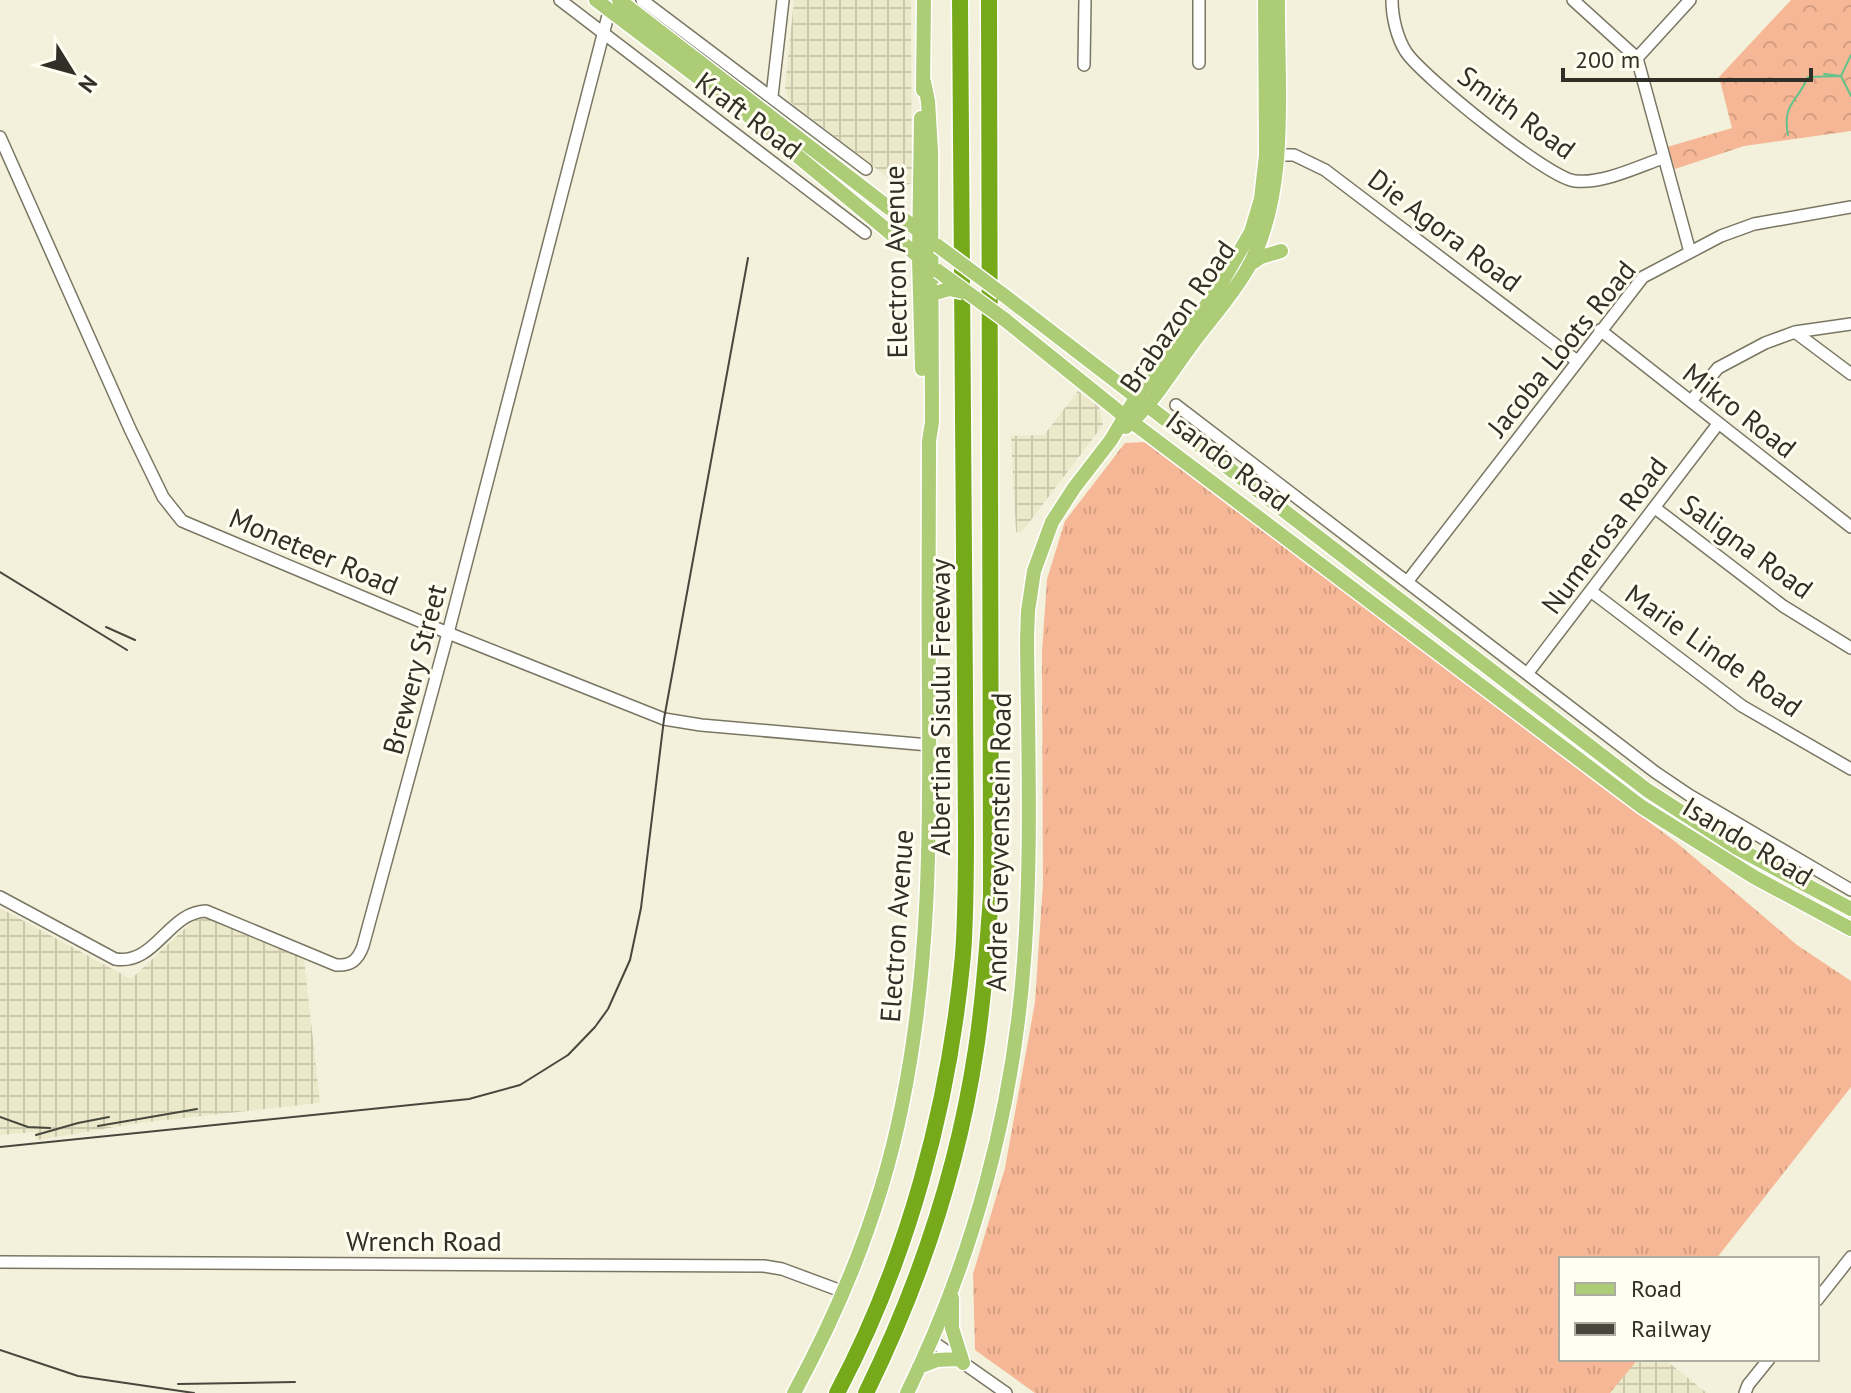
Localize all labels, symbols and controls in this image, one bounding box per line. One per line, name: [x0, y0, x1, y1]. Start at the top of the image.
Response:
north arrow: [32, 32, 112, 112]
scale bar: [1563, 32, 1811, 82]
text: 200 m: [1575, 44, 1640, 75]
street label: Smith Road: [1451, 57, 1583, 167]
street label: Kraft Road: [688, 63, 810, 167]
text: N: [72, 70, 104, 98]
street label: Die Agora Road: [1361, 160, 1529, 300]
street label: Electron Avenue: [875, 165, 915, 359]
street label: Brabazon Road: [1111, 233, 1243, 399]
street label: Jacoba Loots Road: [1478, 252, 1643, 445]
street label: Mikro Road: [1676, 354, 1804, 466]
street label: Isando Road: [1159, 401, 1297, 519]
street label: Numerosa Road: [1533, 449, 1675, 621]
street label: Saligna Road: [1673, 485, 1821, 607]
street label: Moneteer Road: [224, 499, 404, 603]
street label: Albertina Sisulu Freeway: [921, 558, 958, 856]
street label: Marie Linde Road: [1618, 575, 1810, 725]
street label: Brewery Street: [374, 579, 455, 758]
street label: Andre Greyvenstein Road: [977, 692, 1019, 992]
street label: Isando Road: [1676, 788, 1820, 894]
street label: Electron Avenue: [871, 828, 921, 1024]
street label: Wrench Road: [346, 1222, 502, 1259]
legend: [1559, 1257, 1819, 1361]
text: Road: [1631, 1273, 1682, 1304]
text: Railway: [1631, 1313, 1711, 1344]

